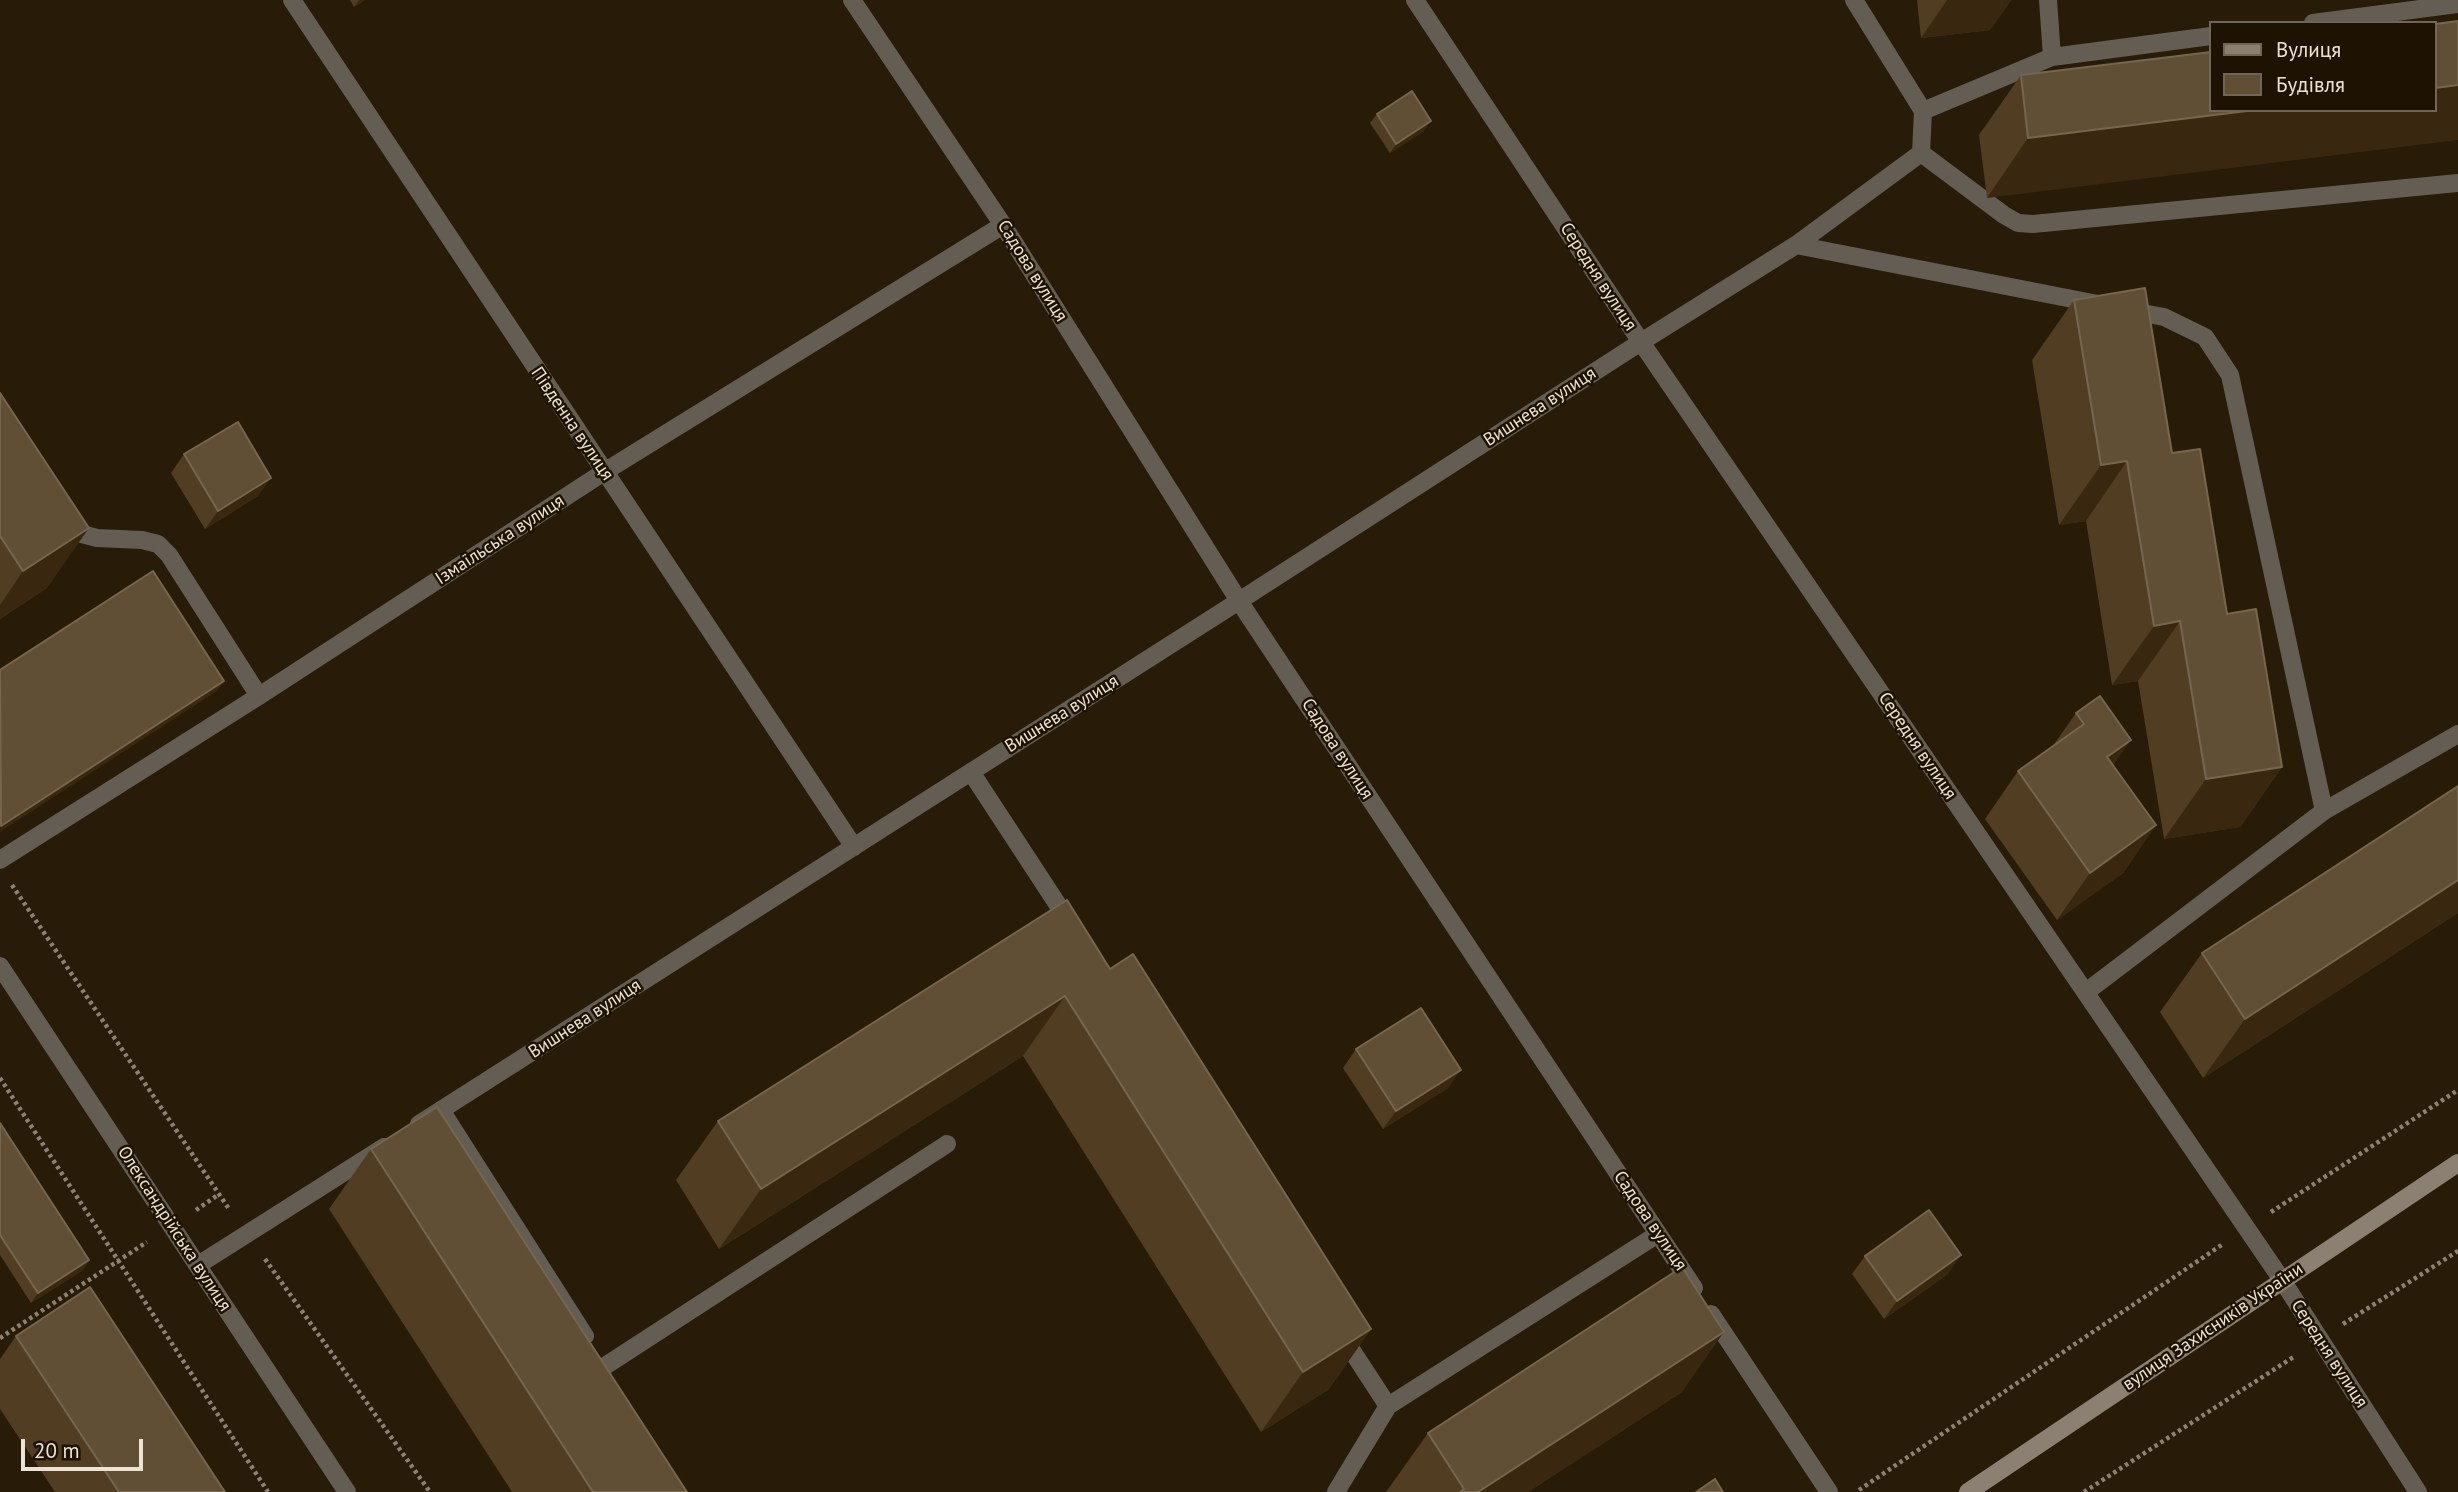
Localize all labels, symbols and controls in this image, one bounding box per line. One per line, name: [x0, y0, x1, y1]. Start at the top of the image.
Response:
legend: [2210, 21, 2437, 112]
text: Вулиця: [2276, 36, 2341, 63]
text: Будівля: [2276, 71, 2345, 98]
street label: Садова вулиця: [992, 216, 1072, 326]
street label: Середня вулиця: [1555, 219, 1641, 335]
street label: Південна вулиця: [526, 363, 618, 485]
street label: Вишнева вулиця: [1480, 363, 1600, 451]
street label: Ізмаїльська вулиця: [432, 490, 568, 590]
street label: Вишнева вулиця: [1001, 671, 1123, 757]
street label: Середня вулиця: [1873, 688, 1961, 804]
street label: Садова вулиця: [1296, 695, 1378, 803]
street label: Вишнева вулиця: [525, 975, 645, 1063]
street label: Олександрійська вулиця: [113, 1142, 235, 1316]
street label: Садова вулиця: [1609, 1167, 1691, 1275]
street label: вулиця Захисників України: [2119, 1259, 2307, 1395]
street label: Середня вулиця: [2286, 1296, 2372, 1412]
scale bar: [24, 1426, 147, 1470]
text: 20 m: [34, 1437, 80, 1464]

